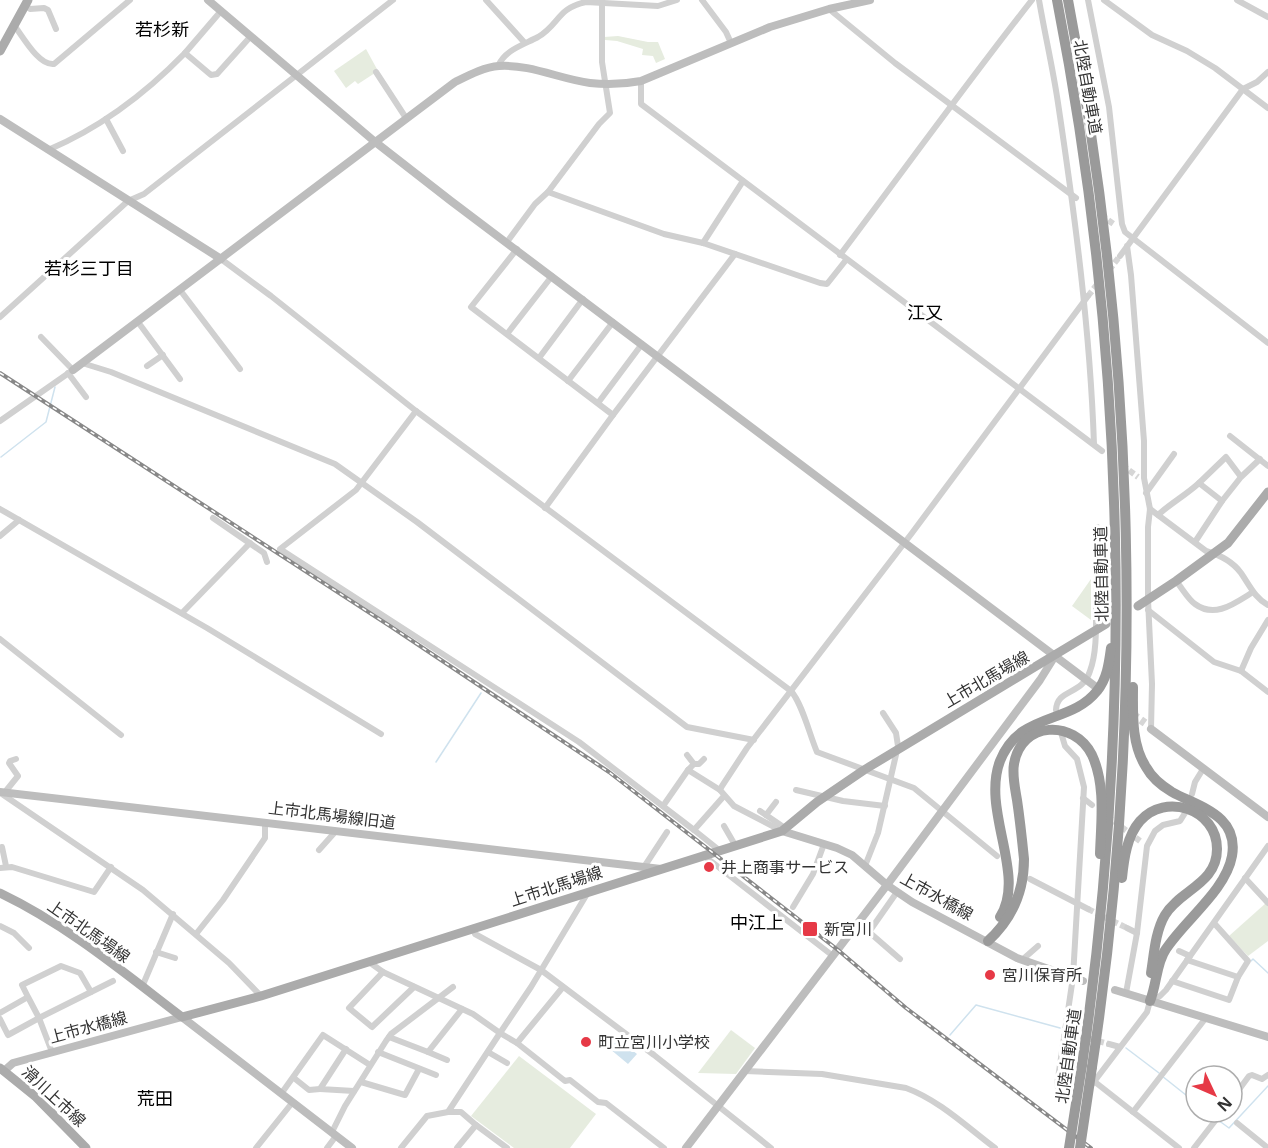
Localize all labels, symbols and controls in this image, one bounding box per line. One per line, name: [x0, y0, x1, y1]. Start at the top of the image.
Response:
district label: 若杉新: [135, 17, 189, 41]
street label: 北陸自動車道: [1069, 38, 1107, 136]
district label: 若杉三丁目: [44, 256, 134, 280]
district label: 江又: [907, 300, 943, 324]
street label: 北陸自動車道: [1089, 526, 1113, 622]
street label: 上市北馬場線: [939, 645, 1033, 713]
street label: 上市北馬場線旧道: [267, 796, 397, 834]
place label: 井上商事サービス: [721, 856, 849, 878]
marker: 井上商事サービス: [702, 860, 716, 874]
street label: 上市北馬場線: [507, 861, 605, 911]
street label: 上市水橋線: [897, 867, 977, 925]
street label: 上市北馬場線: [43, 894, 135, 968]
district label: 中江上: [730, 910, 784, 934]
place label: 新宮川: [824, 918, 872, 940]
marker: 新宮川: [801, 920, 819, 938]
place label: 宮川保育所: [1002, 964, 1082, 986]
marker: 宮川保育所: [983, 968, 997, 982]
street label: 上市水橋線: [47, 1006, 129, 1048]
street label: 北陸自動車道: [1050, 1007, 1086, 1105]
place label: 町立宮川小学校: [598, 1031, 710, 1053]
marker: 町立宮川小学校: [579, 1035, 593, 1049]
street label: 滑川上市線: [17, 1061, 91, 1131]
north arrow: [1184, 1064, 1244, 1124]
district label: 荒田: [137, 1086, 173, 1110]
text: N: [1212, 1092, 1237, 1117]

